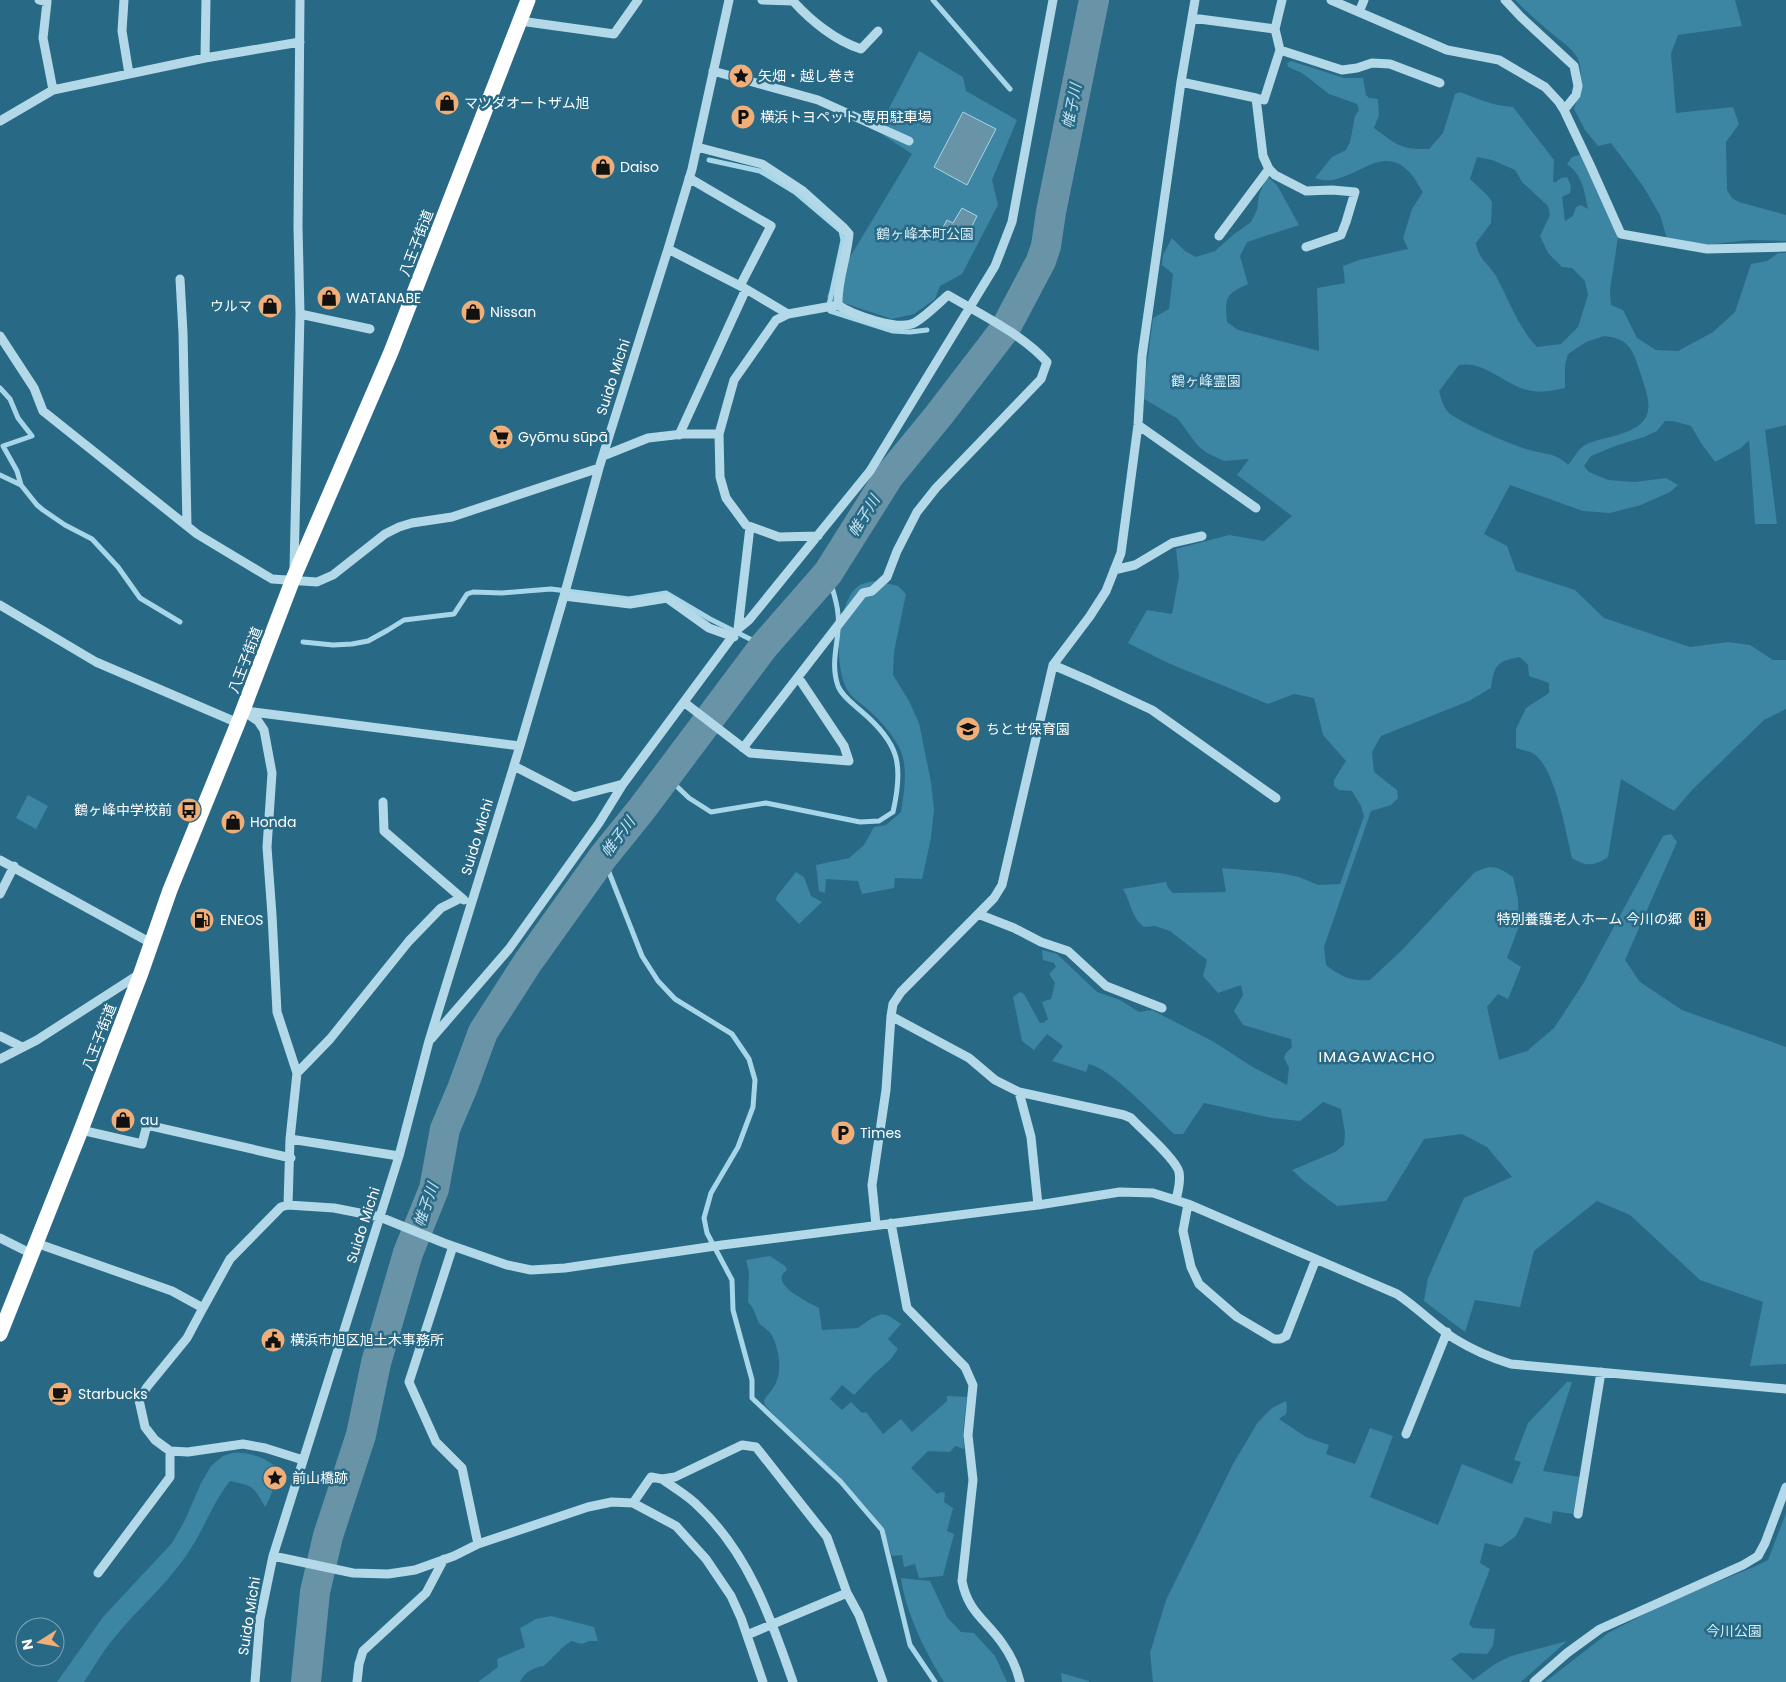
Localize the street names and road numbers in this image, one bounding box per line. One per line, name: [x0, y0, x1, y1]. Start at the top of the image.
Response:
street label: 八王子街道: [394, 207, 438, 279]
street label: Suido Michi: [591, 336, 635, 418]
street label: 八王子街道: [223, 624, 267, 696]
street label: Suido Michi: [456, 796, 498, 878]
street label: 八王子街道: [77, 1001, 121, 1073]
street label: Suido Michi: [341, 1184, 385, 1266]
street label: Suido Michi: [233, 1575, 265, 1657]

